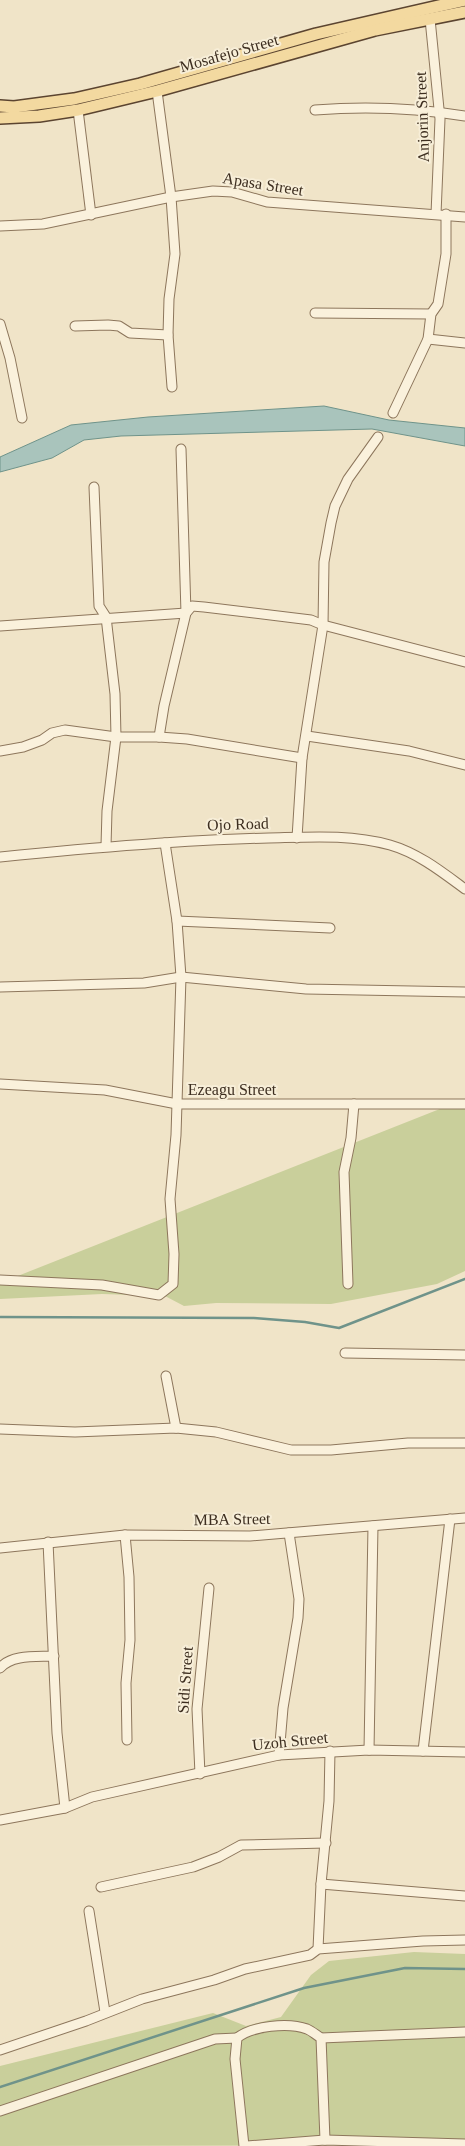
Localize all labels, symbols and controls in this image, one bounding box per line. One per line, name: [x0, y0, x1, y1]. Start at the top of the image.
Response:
street label: Mosafejo Street: [178, 31, 281, 76]
street label: Anjorin Street: [412, 71, 433, 163]
street label: Apasa Street: [221, 169, 305, 200]
street label: Ojo Road: [207, 814, 269, 835]
street label: Ezeagu Street: [188, 1081, 277, 1099]
street label: MBA Street: [193, 1510, 271, 1528]
street label: Sidi Street: [174, 1645, 196, 1714]
street label: Uzoh Street: [251, 1729, 329, 1753]

